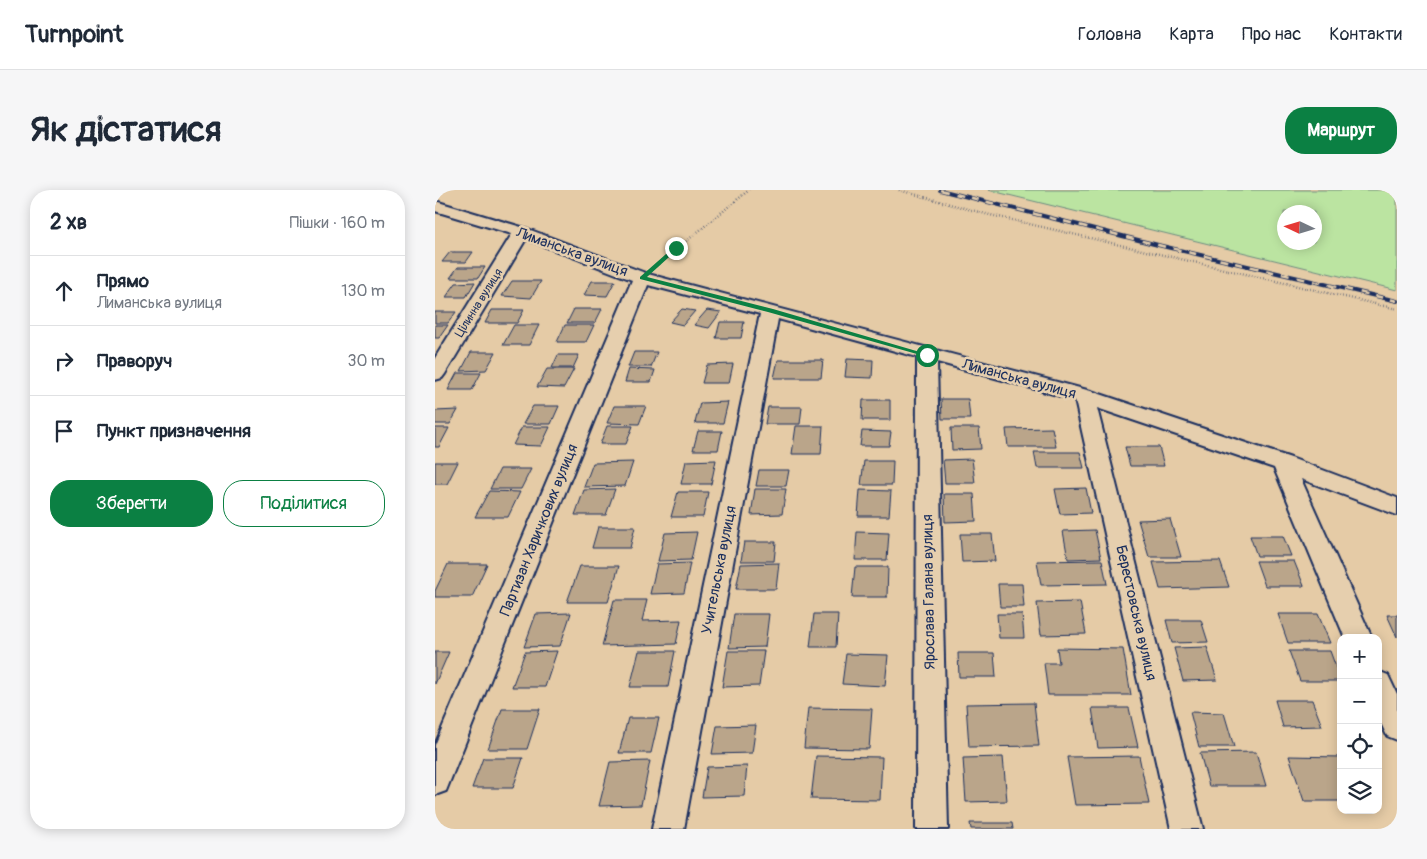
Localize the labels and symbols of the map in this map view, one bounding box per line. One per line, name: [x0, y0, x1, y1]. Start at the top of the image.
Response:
north arrow: [1277, 205, 1322, 250]
street label: Лиманська вулиця: [513, 223, 630, 281]
route end: [665, 237, 688, 260]
street label: Цілинна вулиця: [452, 266, 506, 340]
route start: [916, 344, 939, 367]
street label: Лиманська вулиця: [959, 354, 1078, 403]
street label: Партизан Харичкових вулиця: [496, 441, 582, 619]
street label: Учительська вулиця: [697, 504, 741, 636]
street label: Ярослава Галана вулиця: [918, 514, 940, 670]
street label: Берестовська вулиця: [1111, 543, 1161, 683]

